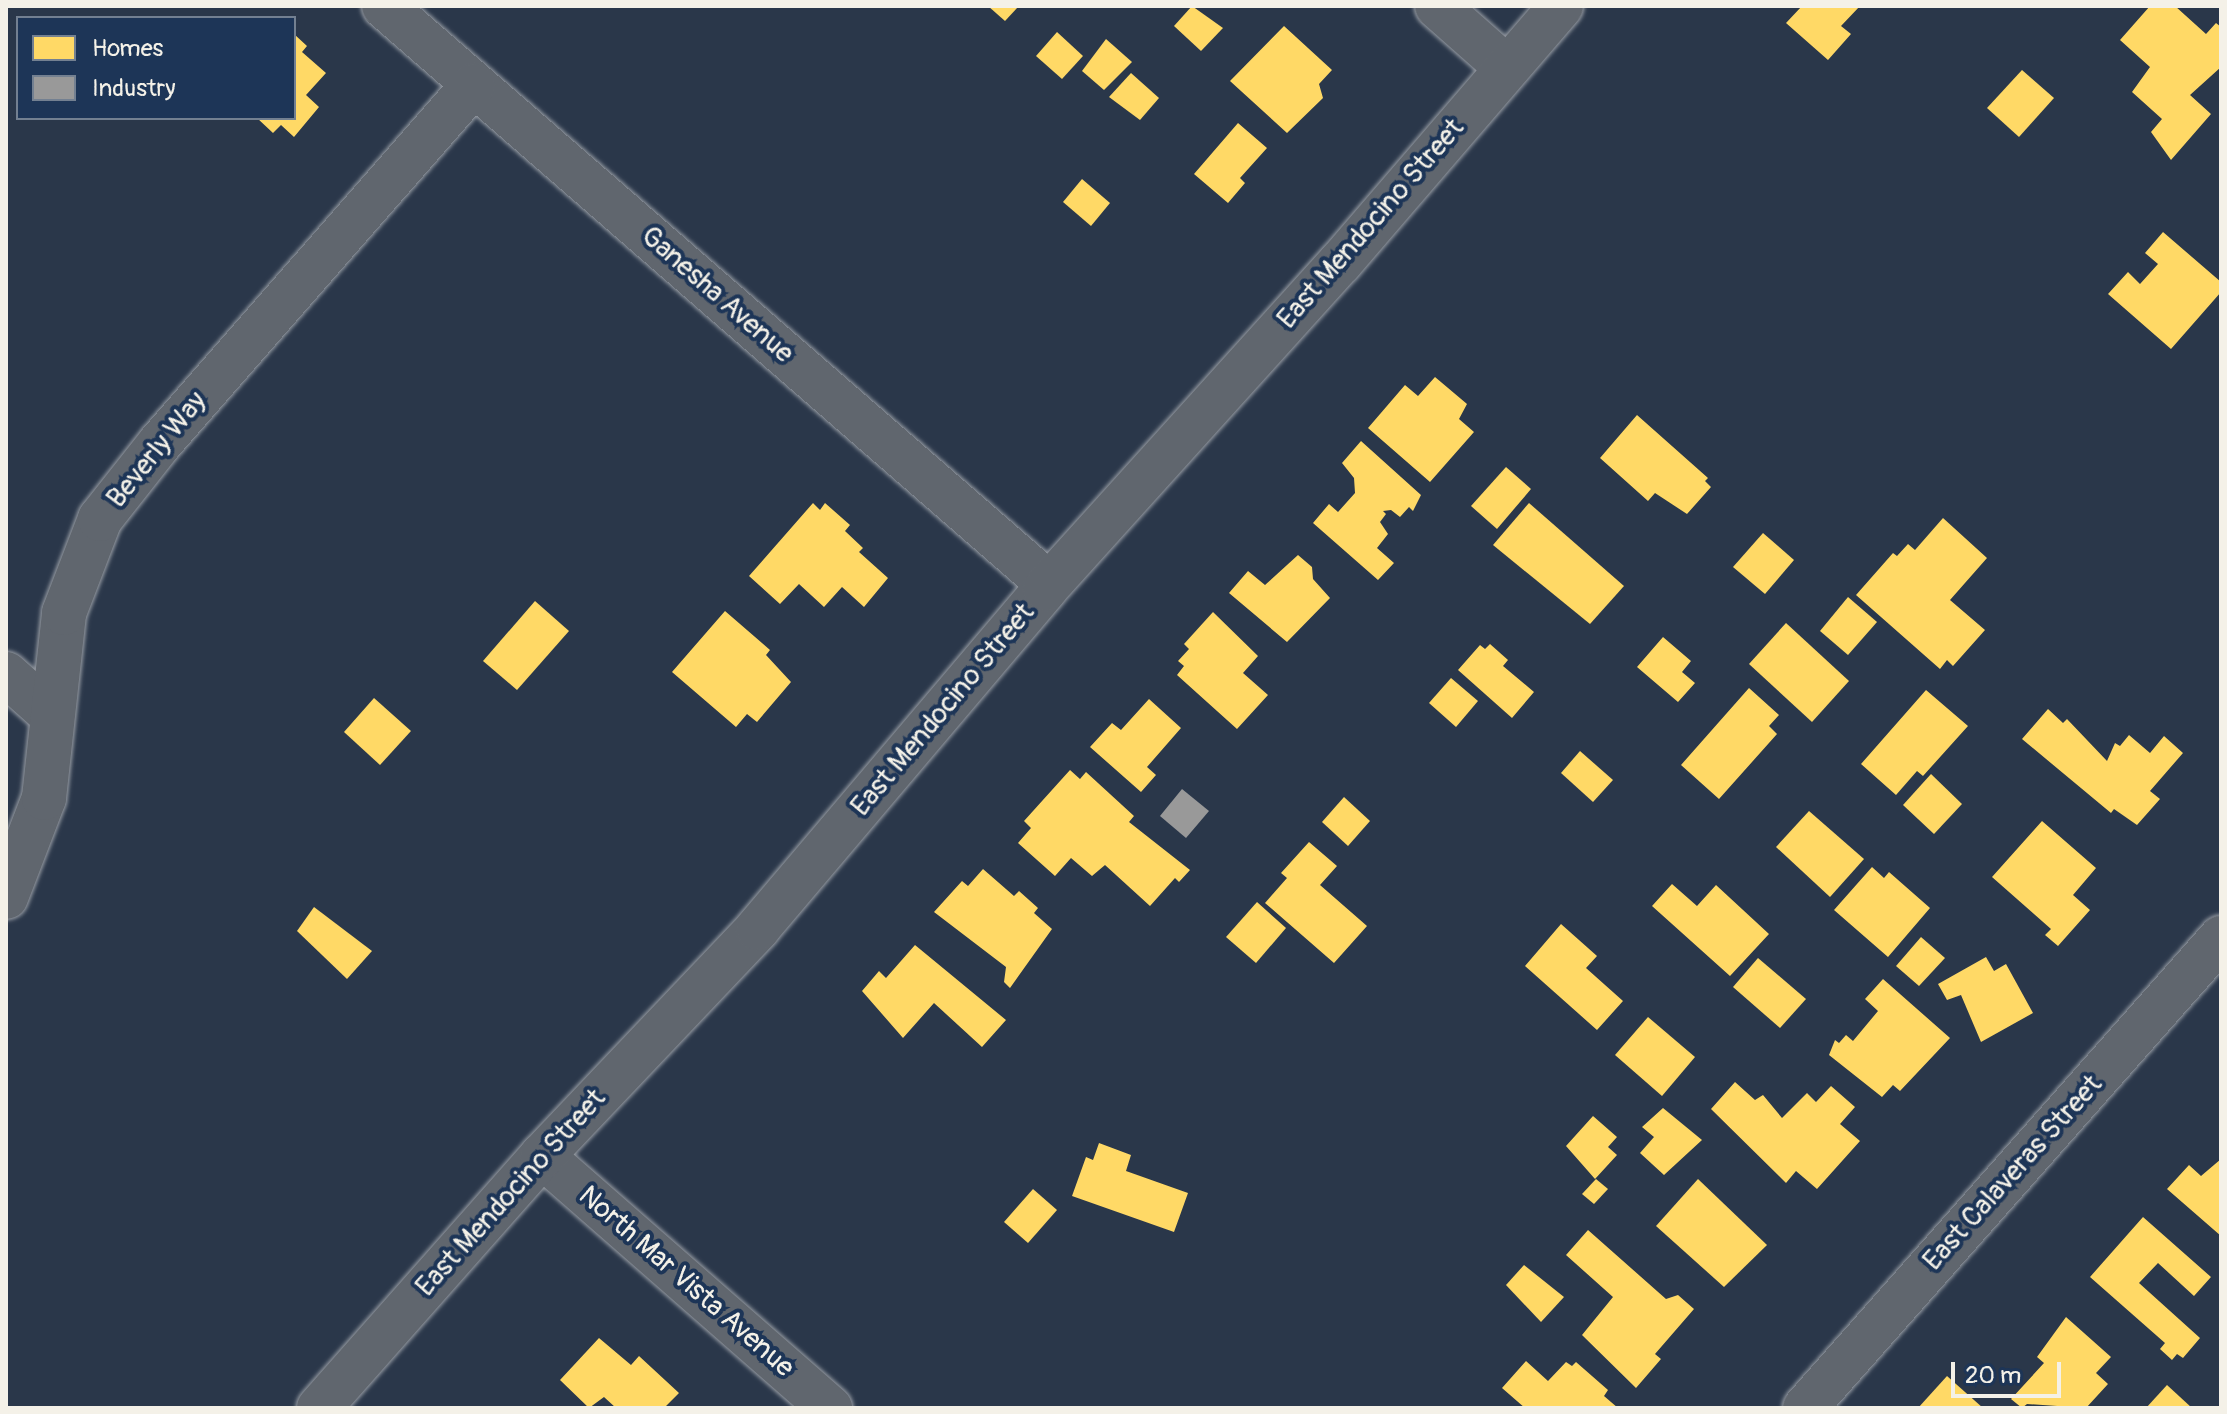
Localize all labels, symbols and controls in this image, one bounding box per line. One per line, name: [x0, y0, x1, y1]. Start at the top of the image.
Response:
legend: [16, 16, 296, 120]
text: Homes: [92, 34, 163, 63]
text: Industry: [92, 74, 175, 103]
street label: East Mendocino Street: [1271, 112, 1471, 336]
street label: Ganesha Avenue: [634, 220, 800, 370]
street label: Beverly Way: [100, 385, 214, 515]
street label: East Mendocino Street: [844, 597, 1042, 823]
street label: East Calaveras Street: [1916, 1068, 2110, 1278]
street label: East Mendocino Street: [409, 1082, 613, 1304]
street label: North Mar Vista Avenue: [571, 1179, 801, 1385]
scale bar: [1955, 1346, 2065, 1396]
text: 20 m: [1965, 1361, 2021, 1390]

